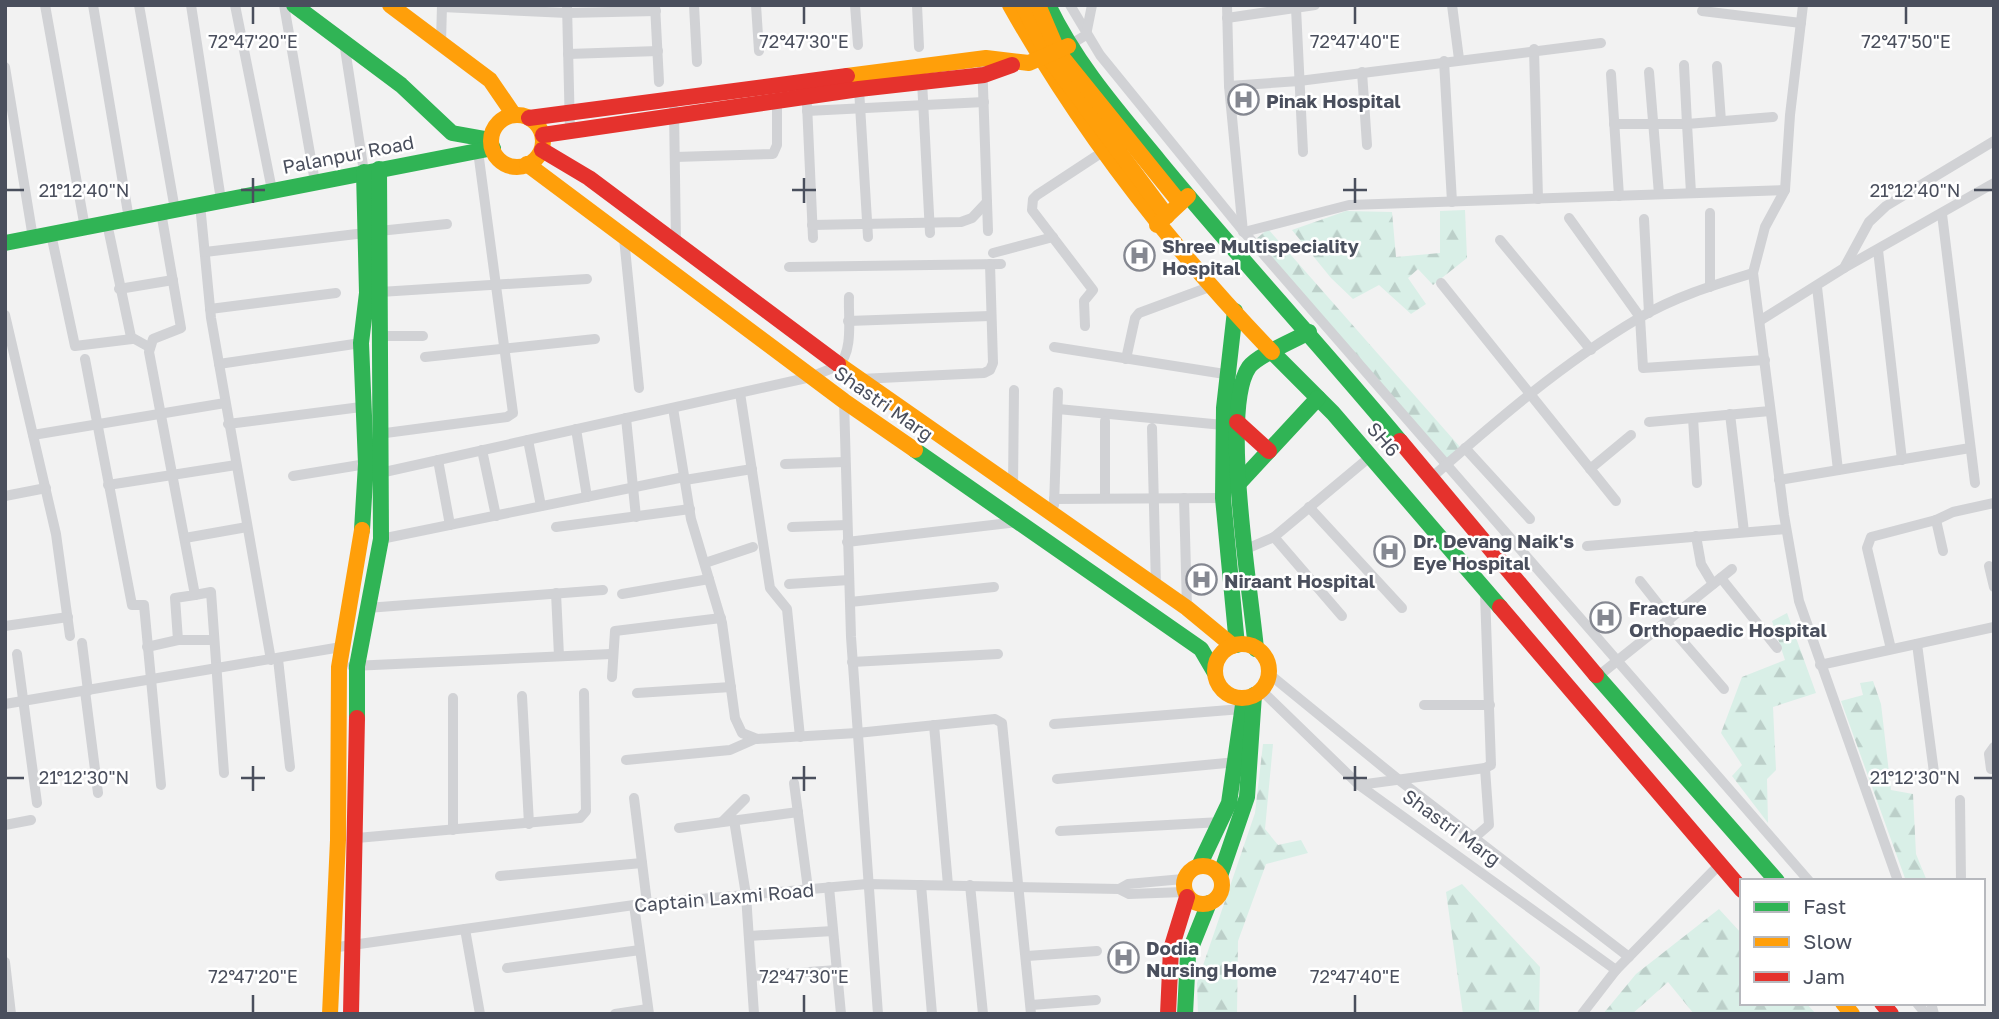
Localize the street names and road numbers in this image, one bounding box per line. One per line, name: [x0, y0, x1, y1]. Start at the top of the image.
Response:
street label: Palanpur Road: [280, 130, 416, 178]
street label: Shastri Marg: [830, 360, 938, 446]
street label: SH6: [1363, 417, 1405, 461]
street label: Shastri Marg: [1399, 784, 1505, 870]
street label: Captain Laxmi Road: [633, 878, 815, 916]

